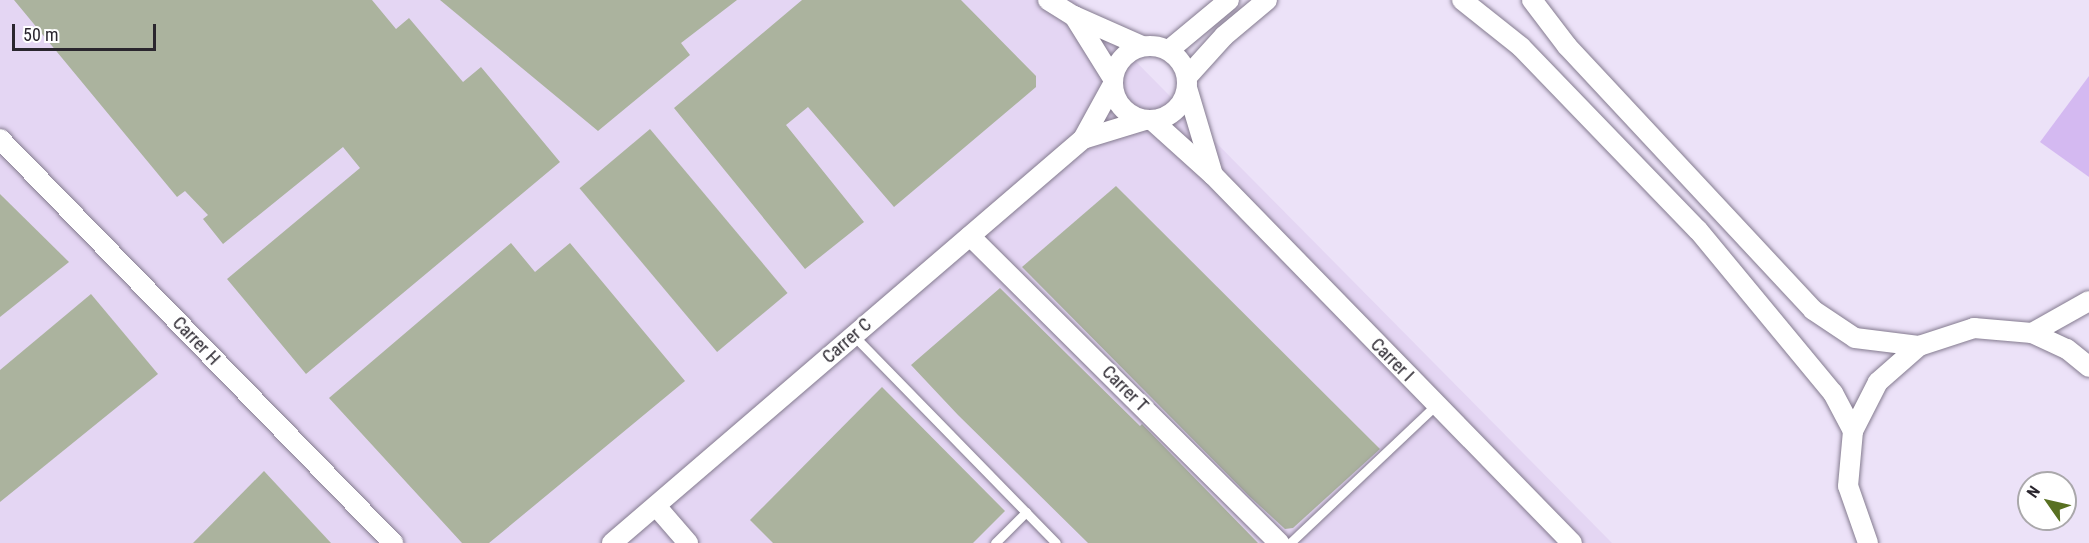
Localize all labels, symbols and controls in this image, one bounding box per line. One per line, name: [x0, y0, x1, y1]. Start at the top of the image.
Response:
scale bar: [15, 12, 159, 50]
text: 50 m: [23, 24, 58, 45]
street label: Carrer H: [168, 312, 224, 370]
street label: Carrer C: [818, 314, 876, 368]
street label: Carrer I: [1366, 334, 1418, 386]
street label: Carrer T: [1097, 361, 1153, 417]
north arrow: [2017, 471, 2077, 531]
text: N: [2023, 482, 2044, 501]

